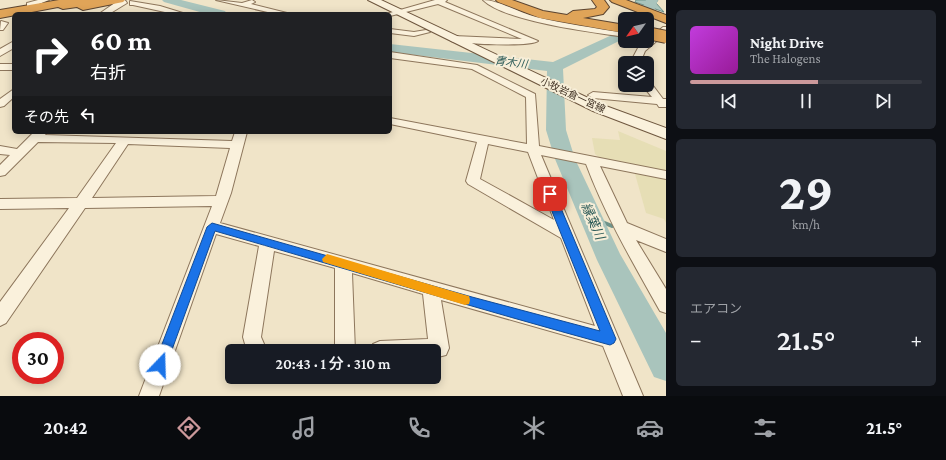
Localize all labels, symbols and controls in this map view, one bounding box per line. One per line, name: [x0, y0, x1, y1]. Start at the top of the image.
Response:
north arrow: [618, 12, 654, 48]
map controls: [618, 12, 654, 92]
text: 60 m: [90, 25, 151, 56]
icon: right: [24, 28, 76, 80]
text: Night Drive: [750, 35, 824, 51]
text: The Halogens: [750, 51, 821, 66]
water label: 青木川: [494, 54, 529, 70]
button: layers: [618, 56, 654, 92]
text: 右折: [90, 63, 126, 83]
street label: 小牧岩倉一宮線: [539, 75, 607, 115]
icon: previous: [718, 90, 740, 112]
icon: pause: [795, 90, 817, 112]
icon: next: [872, 90, 894, 112]
icon: left: [77, 104, 99, 126]
text: その先: [24, 109, 69, 125]
text: 29: [779, 162, 833, 220]
pin: [533, 177, 567, 211]
icon: arrive: [539, 183, 561, 205]
water label: 縁葉川: [578, 200, 609, 244]
text: km/h: [792, 217, 820, 232]
text: エアコン: [690, 301, 742, 316]
text: 21.5°: [777, 323, 835, 356]
text: −: [690, 327, 702, 352]
text: +: [910, 327, 922, 352]
speed limit sign: 30: [12, 332, 64, 384]
position arrow: [139, 344, 181, 386]
text: 20:43 · 1 分 · 310 m: [276, 356, 390, 372]
icon: directions: [175, 414, 203, 442]
icon: music: [290, 414, 318, 442]
icon: phone: [405, 414, 433, 442]
icon: climate: [520, 414, 548, 442]
icon: car: [636, 414, 664, 442]
icon: filters: [751, 414, 779, 442]
text: 20:42: [44, 418, 87, 438]
text: 21.5°: [866, 418, 902, 438]

